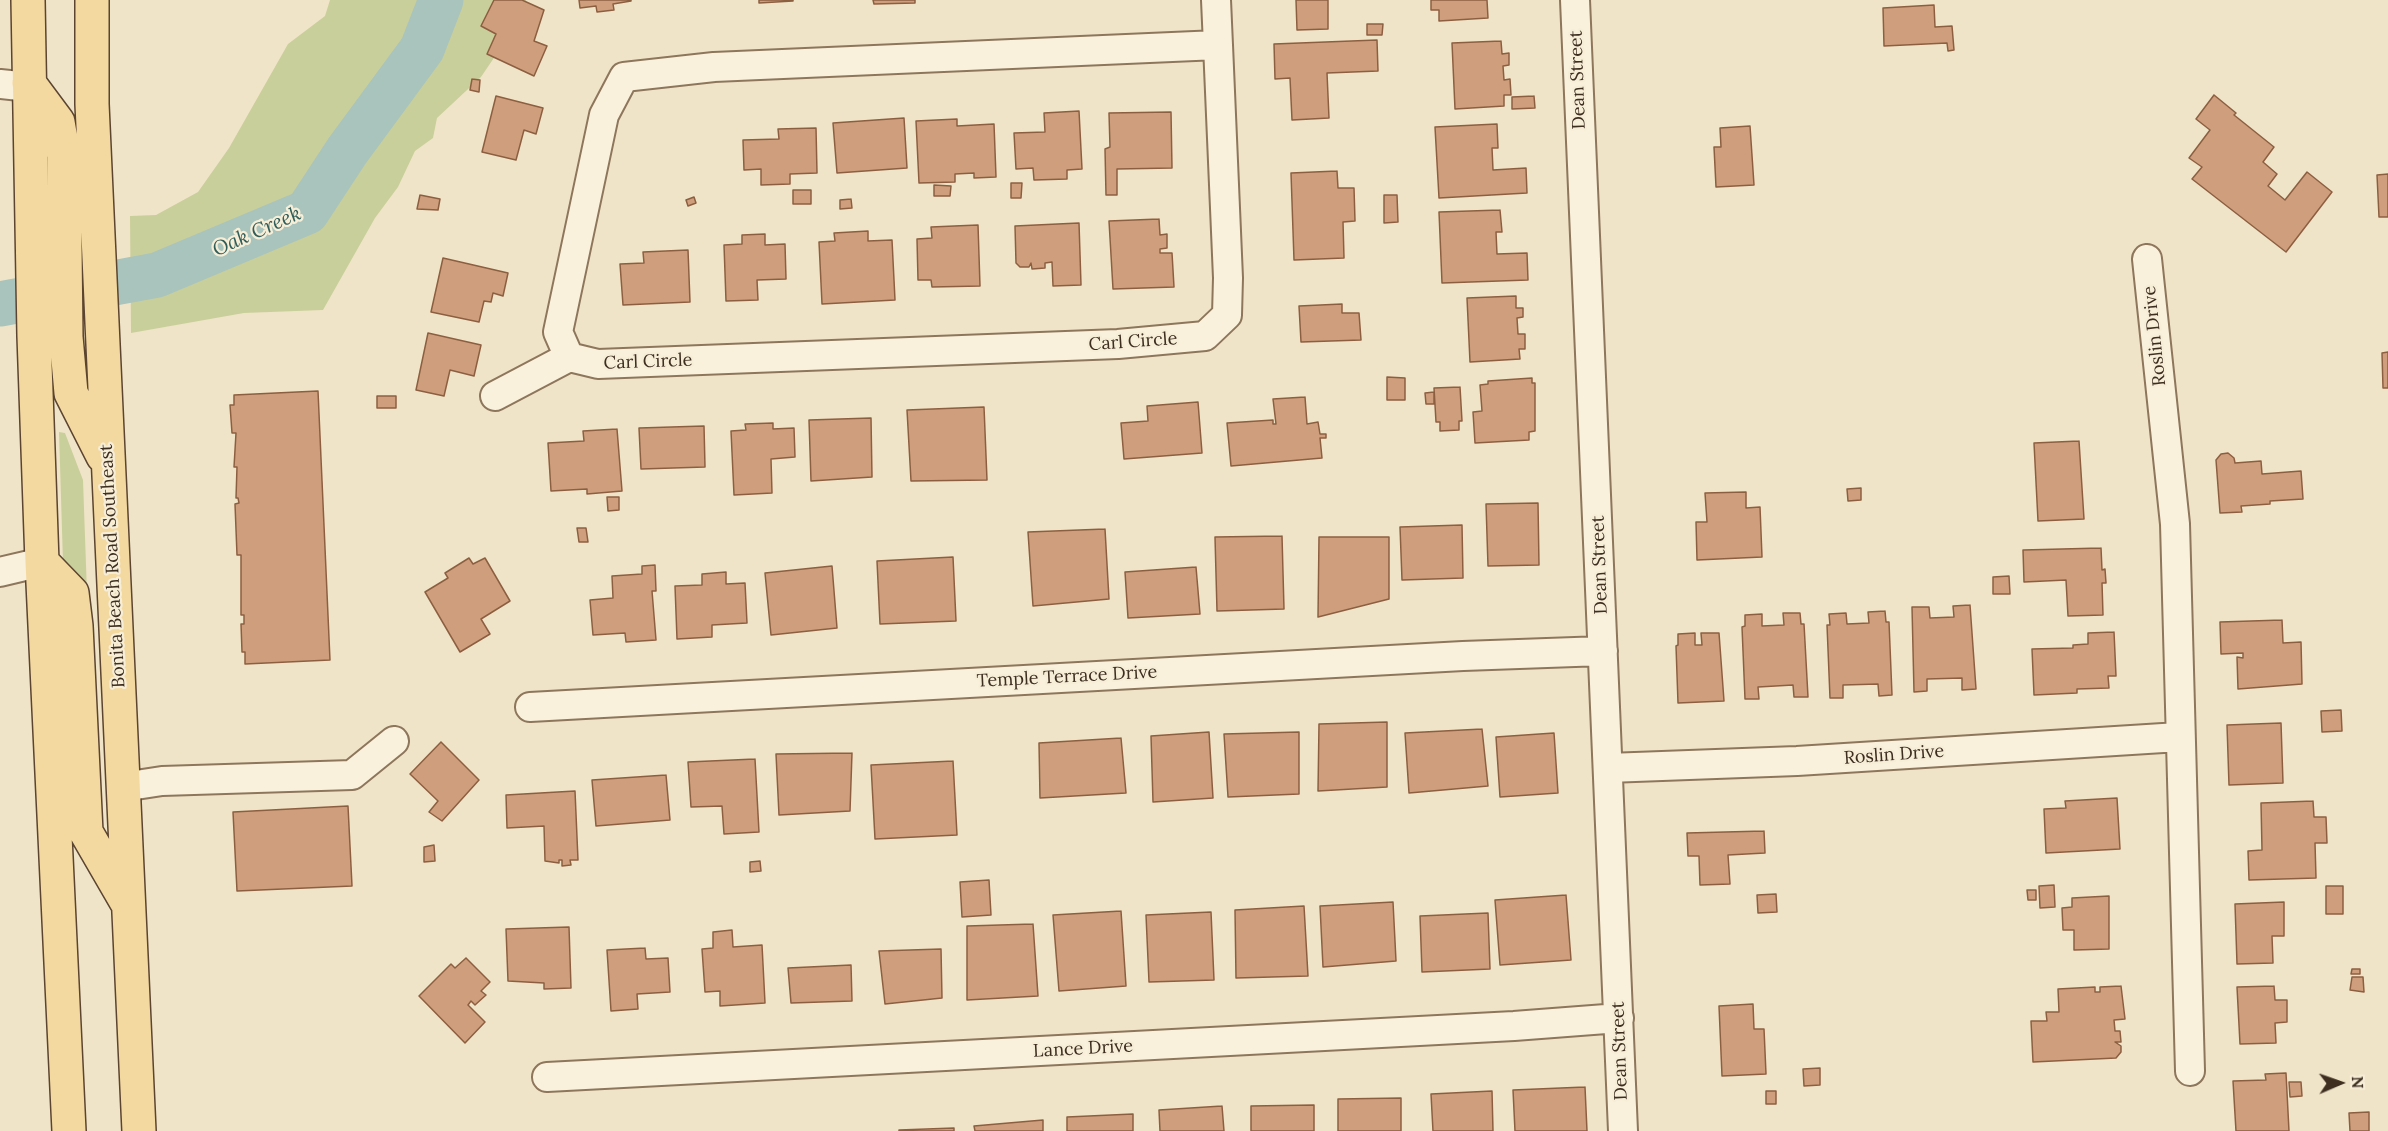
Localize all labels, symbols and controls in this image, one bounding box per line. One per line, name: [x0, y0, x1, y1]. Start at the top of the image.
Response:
street label: Dean Street: [1565, 30, 1591, 130]
water label: Oak Creek: [209, 202, 305, 262]
street label: Roslin Drive: [2139, 285, 2171, 387]
street label: Carl Circle: [1088, 328, 1178, 356]
street label: Carl Circle: [603, 350, 693, 374]
street label: Bonita Beach Road Southeast: [96, 443, 130, 689]
street label: Dean Street: [1587, 515, 1613, 615]
street label: Temple Terrace Drive: [976, 661, 1158, 693]
street label: Roslin Drive: [1843, 741, 1945, 769]
street label: Dean Street: [1607, 1001, 1633, 1101]
street label: Lance Drive: [1032, 1036, 1134, 1062]
north arrow: [2310, 1053, 2370, 1113]
text: N: [2348, 1076, 2368, 1089]

